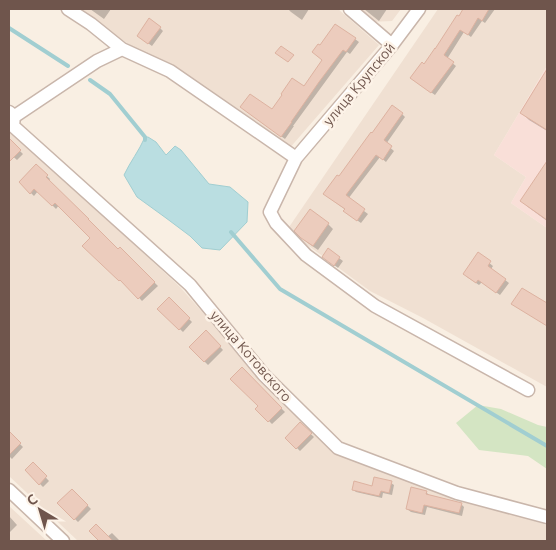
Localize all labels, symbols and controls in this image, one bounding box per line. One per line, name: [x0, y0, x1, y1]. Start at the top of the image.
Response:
street label: улица Крупской: [320, 39, 398, 129]
street label: улица Котовского: [207, 307, 295, 405]
north arrow: [15, 485, 65, 535]
text: С: [24, 491, 40, 509]

